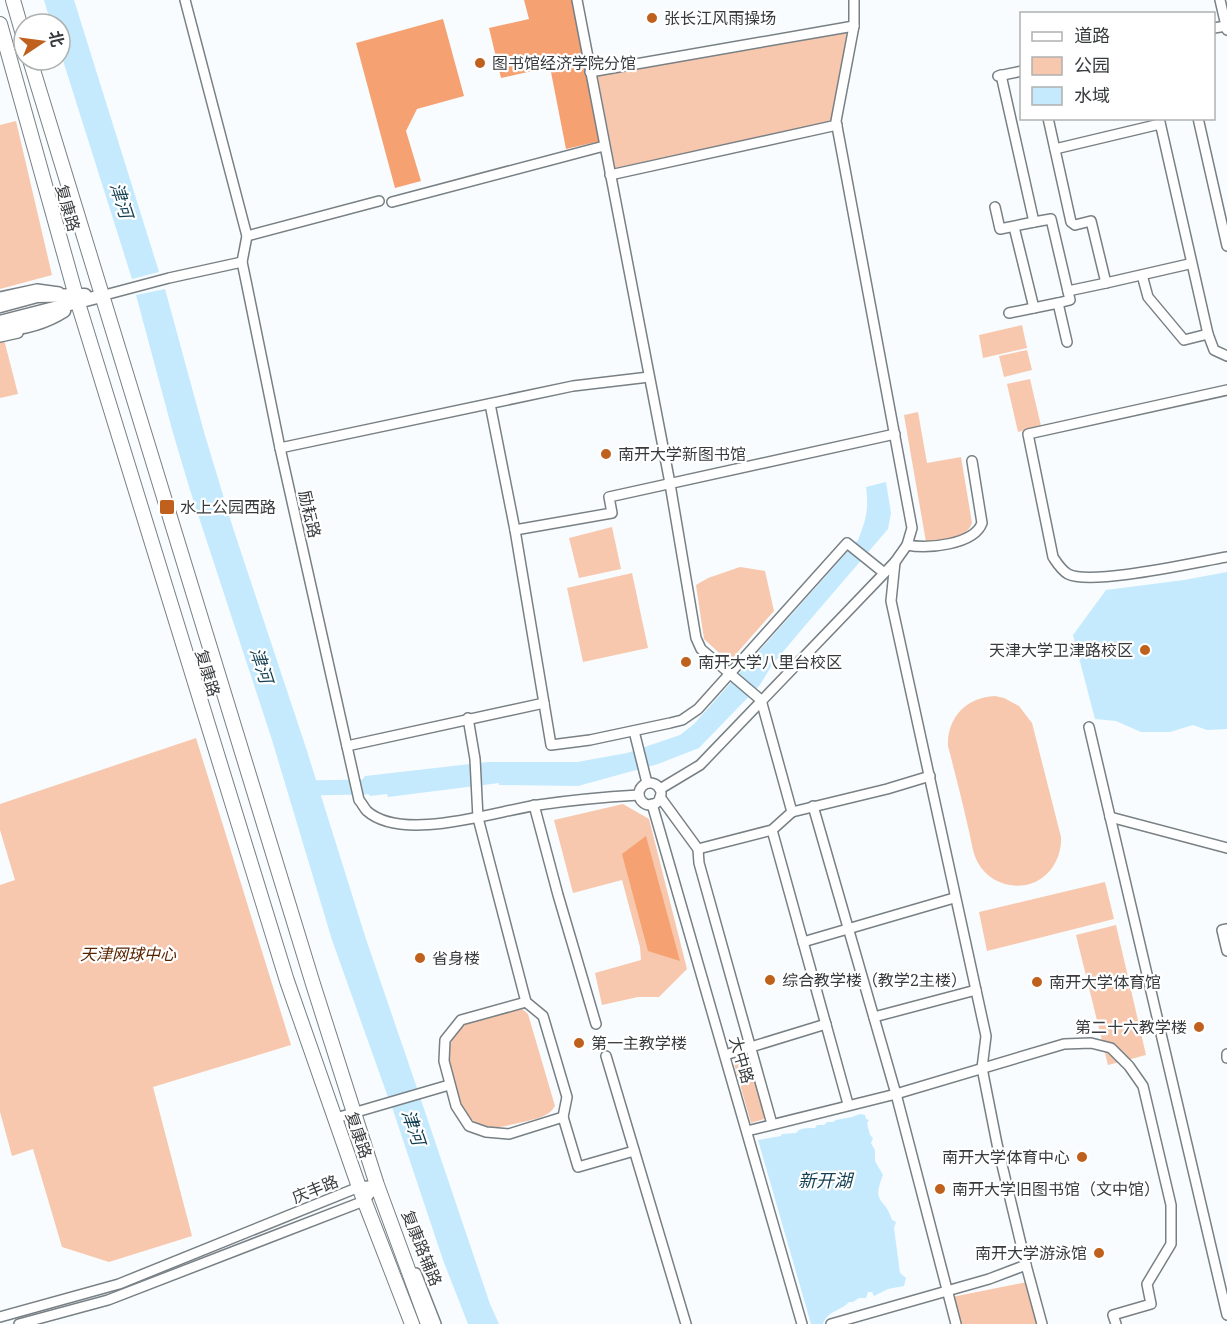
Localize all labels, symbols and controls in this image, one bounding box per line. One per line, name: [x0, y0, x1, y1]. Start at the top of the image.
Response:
place label: 张长江风雨操场: [664, 7, 776, 29]
marker: 张长江风雨操场: [645, 11, 659, 25]
north arrow: [12, 12, 72, 72]
legend: [1020, 12, 1215, 120]
text: 道路: [1074, 23, 1110, 47]
text: 北: [44, 28, 69, 49]
place label: 图书馆经济学院分馆: [492, 52, 636, 74]
text: 公园: [1074, 53, 1110, 77]
marker: 图书馆经济学院分馆: [473, 56, 487, 70]
text: 水域: [1074, 83, 1110, 107]
water label: 津河: [105, 179, 140, 224]
street label: 复康路: [51, 182, 85, 234]
place label: 南开大学新图书馆: [618, 443, 746, 465]
marker: 南开大学新图书馆: [599, 447, 613, 461]
street label: 励耘路: [294, 488, 326, 540]
place label: 水上公园西路: [180, 496, 276, 518]
marker: 水上公园西路: [158, 498, 176, 516]
place label: 天津大学卫津路校区: [989, 639, 1133, 661]
marker: 天津大学卫津路校区: [1138, 643, 1152, 657]
water label: 津河: [245, 644, 280, 689]
street label: 复康路: [190, 647, 226, 699]
place label: 南开大学八里台校区: [698, 651, 842, 673]
marker: 南开大学八里台校区: [679, 655, 693, 669]
park label: 天津网球中心: [80, 943, 177, 965]
place label: 省身楼: [432, 947, 480, 969]
marker: 省身楼: [413, 951, 427, 965]
place label: 综合教学楼（教学2主楼）: [782, 969, 967, 991]
place label: 南开大学体育馆: [1049, 971, 1161, 993]
marker: 综合教学楼（教学2主楼）: [763, 973, 777, 987]
marker: 南开大学体育馆: [1030, 975, 1044, 989]
place label: 第二十六教学楼: [1075, 1016, 1187, 1038]
marker: 第二十六教学楼: [1192, 1020, 1206, 1034]
place label: 第一主教学楼: [591, 1032, 687, 1054]
street label: 大中路: [725, 1034, 759, 1086]
marker: 第一主教学楼: [572, 1036, 586, 1050]
water label: 津河: [397, 1106, 432, 1151]
street label: 复康路: [341, 1109, 377, 1161]
place label: 南开大学体育中心: [942, 1146, 1070, 1168]
marker: 南开大学体育中心: [1075, 1150, 1089, 1164]
water label: 新开湖: [798, 1168, 855, 1192]
street label: 庆丰路: [289, 1170, 341, 1208]
place label: 南开大学旧图书馆（文中馆）: [952, 1178, 1160, 1200]
marker: 南开大学旧图书馆（文中馆）: [933, 1182, 947, 1196]
street label: 复康路辅路: [397, 1207, 447, 1289]
place label: 南开大学游泳馆: [975, 1242, 1087, 1264]
marker: 南开大学游泳馆: [1092, 1246, 1106, 1260]

